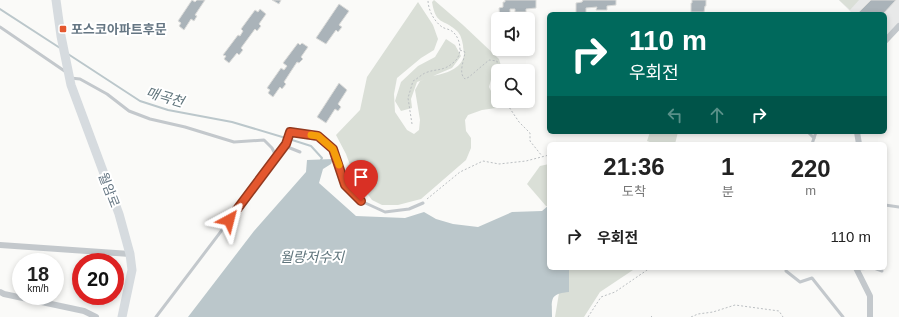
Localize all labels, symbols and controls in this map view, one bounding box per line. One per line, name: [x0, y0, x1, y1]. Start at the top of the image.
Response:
map controls: [491, 12, 535, 108]
button: sound: [491, 12, 535, 56]
place label: 포스코아파트후문: [71, 22, 167, 37]
marker: 포스코아파트후문: [58, 24, 68, 34]
text: 110 m: [629, 25, 707, 56]
icon: right: [563, 28, 615, 80]
text: 우회전: [629, 63, 679, 83]
button: search: [491, 64, 535, 108]
water label: 매곡천: [144, 84, 187, 110]
icon: left: [664, 104, 686, 126]
icon: ahead: [706, 104, 728, 126]
icon: right: [748, 104, 770, 126]
text: 21:36: [603, 153, 665, 180]
text: 1: [721, 153, 734, 180]
text: 220: [791, 155, 831, 182]
pin: [344, 160, 378, 201]
icon: arrive: [350, 166, 372, 188]
street label: 월암로: [96, 171, 122, 209]
text: m: [805, 183, 816, 198]
text: 도착: [622, 184, 646, 199]
text: 분: [722, 184, 734, 199]
position arrow: [208, 199, 250, 241]
icon: right: [563, 225, 585, 247]
text: 110 m: [830, 228, 871, 245]
text: 우회전: [597, 229, 638, 246]
water label: 월랑저수지: [280, 249, 345, 265]
speed limit sign: 20: [72, 253, 124, 305]
text: 18: [27, 263, 49, 285]
text: km/h: [27, 283, 49, 294]

